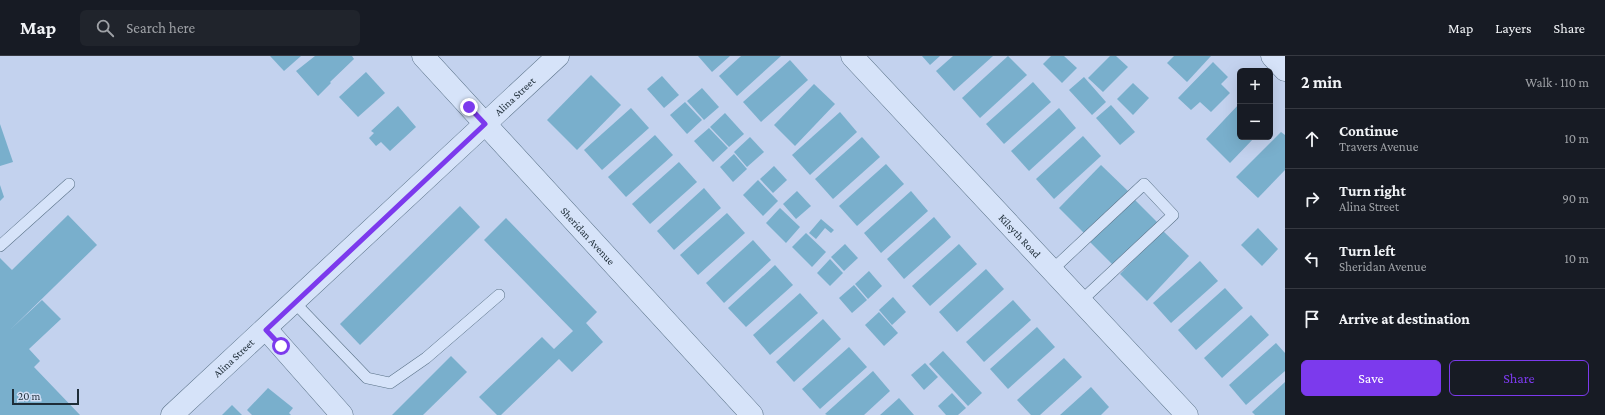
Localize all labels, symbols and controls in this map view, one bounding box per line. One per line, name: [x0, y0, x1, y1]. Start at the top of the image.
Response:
search box: [80, 10, 360, 46]
text: Map: [20, 17, 56, 38]
icon: search: [94, 17, 116, 39]
text: Search here: [126, 20, 195, 36]
text: Map: [1448, 20, 1473, 36]
text: Layers: [1495, 20, 1532, 36]
text: Share: [1554, 20, 1585, 36]
map controls: [1237, 68, 1273, 140]
button: +: [1237, 68, 1273, 104]
text: 2 min: [1301, 73, 1342, 92]
street label: Alina Street: [492, 74, 538, 118]
text: Walk · 110 m: [1525, 75, 1589, 90]
route end: [460, 98, 478, 116]
button: −: [1237, 104, 1273, 140]
text: Continue: [1339, 123, 1398, 139]
icon: ahead: [1301, 128, 1323, 150]
text: 10 m: [1564, 131, 1589, 146]
text: Travers Avenue: [1339, 139, 1418, 154]
text: Turn right: [1339, 183, 1406, 199]
icon: right: [1301, 188, 1323, 210]
text: 90 m: [1562, 191, 1589, 206]
text: Alina Street: [1339, 199, 1399, 214]
street label: Sheridan Avenue: [558, 205, 617, 267]
street label: Kilsyth Road: [997, 211, 1043, 260]
text: Turn left: [1339, 243, 1395, 259]
icon: left: [1301, 248, 1323, 270]
text: 10 m: [1564, 251, 1589, 266]
text: Sheridan Avenue: [1339, 259, 1426, 274]
icon: arrive: [1301, 308, 1323, 330]
text: Arrive at destination: [1339, 311, 1470, 327]
street label: Alina Street: [211, 336, 257, 380]
route start: [272, 337, 290, 355]
button: Save: [1301, 360, 1441, 396]
button: Share: [1449, 360, 1589, 396]
scale bar: [12, 387, 79, 406]
text: 20 m: [18, 390, 40, 402]

